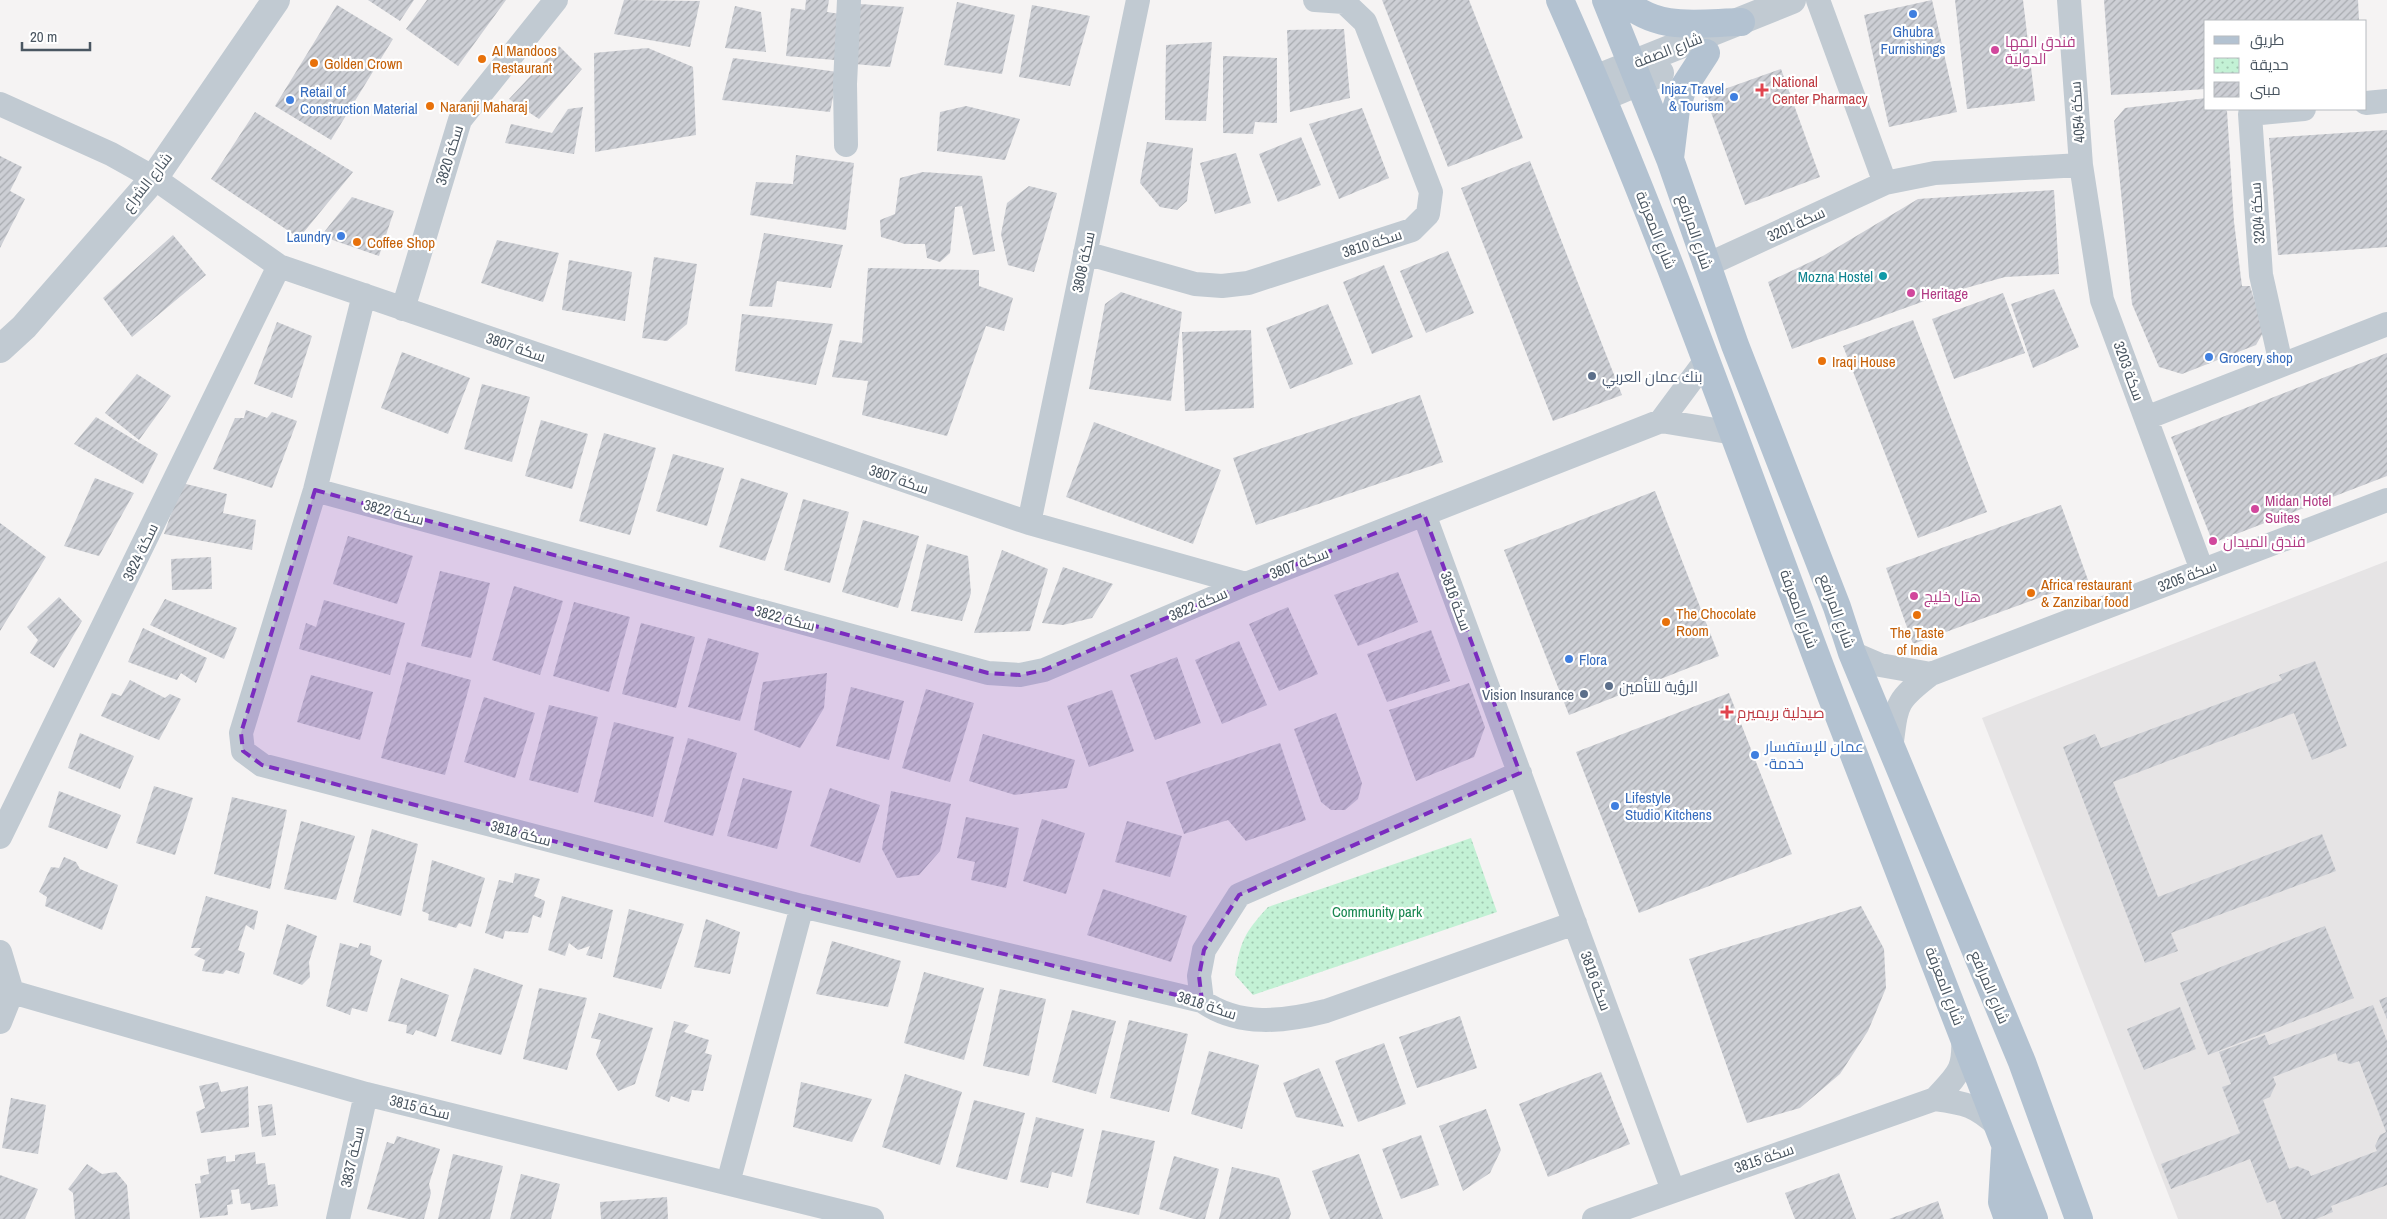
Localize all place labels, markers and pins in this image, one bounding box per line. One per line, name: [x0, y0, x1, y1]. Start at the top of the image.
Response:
marker: Ghubra Furnishings: [1907, 8, 1919, 20]
place label: Ghubra Furnishings: [1881, 21, 1945, 59]
place label: فندق المها الدولية: [2005, 31, 2076, 69]
place label: Al Mandoos Restaurant: [491, 40, 557, 78]
marker: فندق المها الدولية: [1989, 44, 2001, 56]
place label: Golden Crown: [324, 53, 403, 74]
marker: Al Mandoos Restaurant: [476, 53, 488, 65]
marker: Golden Crown: [308, 57, 320, 69]
place label: National Center Pharmacy: [1772, 71, 1869, 109]
place label: Injaz Travel & Tourism: [1661, 78, 1724, 116]
place label: Retail of Construction Material: [300, 81, 418, 119]
marker: National Center Pharmacy: [1756, 84, 1768, 96]
marker: Injaz Travel & Tourism: [1728, 91, 1740, 103]
marker: Retail of Construction Material: [284, 94, 296, 106]
place label: Naranji Maharaj: [440, 96, 528, 117]
marker: Naranji Maharaj: [424, 100, 436, 112]
place label: Laundry: [287, 226, 332, 247]
marker: Laundry: [335, 230, 347, 242]
place label: Coffee Shop: [367, 232, 435, 253]
marker: Coffee Shop: [351, 236, 363, 248]
place label: Mozna Hostel: [1798, 266, 1873, 287]
marker: Mozna Hostel: [1877, 270, 1889, 282]
place label: Heritage: [1921, 283, 1968, 304]
marker: Heritage: [1905, 287, 1917, 299]
place label: Grocery shop: [2219, 347, 2293, 368]
place label: Iraqi House: [1832, 351, 1896, 372]
marker: Grocery shop: [2203, 351, 2215, 363]
marker: Iraqi House: [1816, 355, 1828, 367]
place label: بنك عمان العربي: [1602, 366, 1702, 389]
marker: بنك عمان العربي: [1586, 370, 1598, 382]
place label: Midan Hotel Suites: [2265, 490, 2331, 528]
marker: Midan Hotel Suites: [2249, 503, 2261, 515]
place label: فندق الميدان: [2223, 531, 2306, 552]
marker: فندق الميدان: [2207, 535, 2219, 547]
place label: Africa restaurant & Zanzibar food: [2040, 574, 2133, 612]
place label: هتل خلیج: [1924, 586, 1981, 608]
marker: Africa restaurant & Zanzibar food: [2025, 587, 2037, 599]
marker: هتل خلیج: [1908, 590, 1920, 602]
place label: The Chocolate Room: [1676, 603, 1756, 641]
marker: The Taste of India: [1911, 609, 1923, 621]
marker: The Chocolate Room: [1660, 616, 1672, 628]
place label: The Taste of India: [1890, 622, 1944, 660]
place label: Flora: [1579, 649, 1607, 670]
marker: Flora: [1563, 653, 1575, 665]
place label: الرؤية للتأمين: [1619, 676, 1698, 697]
marker: الرؤية للتأمين: [1603, 680, 1615, 692]
place label: Vision Insurance: [1482, 684, 1574, 705]
marker: Vision Insurance: [1578, 688, 1590, 700]
place label: صيدلية بريميرم: [1737, 702, 1825, 723]
marker: صيدلية بريميرم: [1721, 706, 1733, 718]
place label: عمان للإستفسار -خدمة: [1764, 736, 1864, 774]
marker: عمان للإستفسار -خدمة: [1749, 749, 1761, 761]
place label: Lifestyle Studio Kitchens: [1625, 787, 1712, 825]
marker: Lifestyle Studio Kitchens: [1609, 800, 1621, 812]

